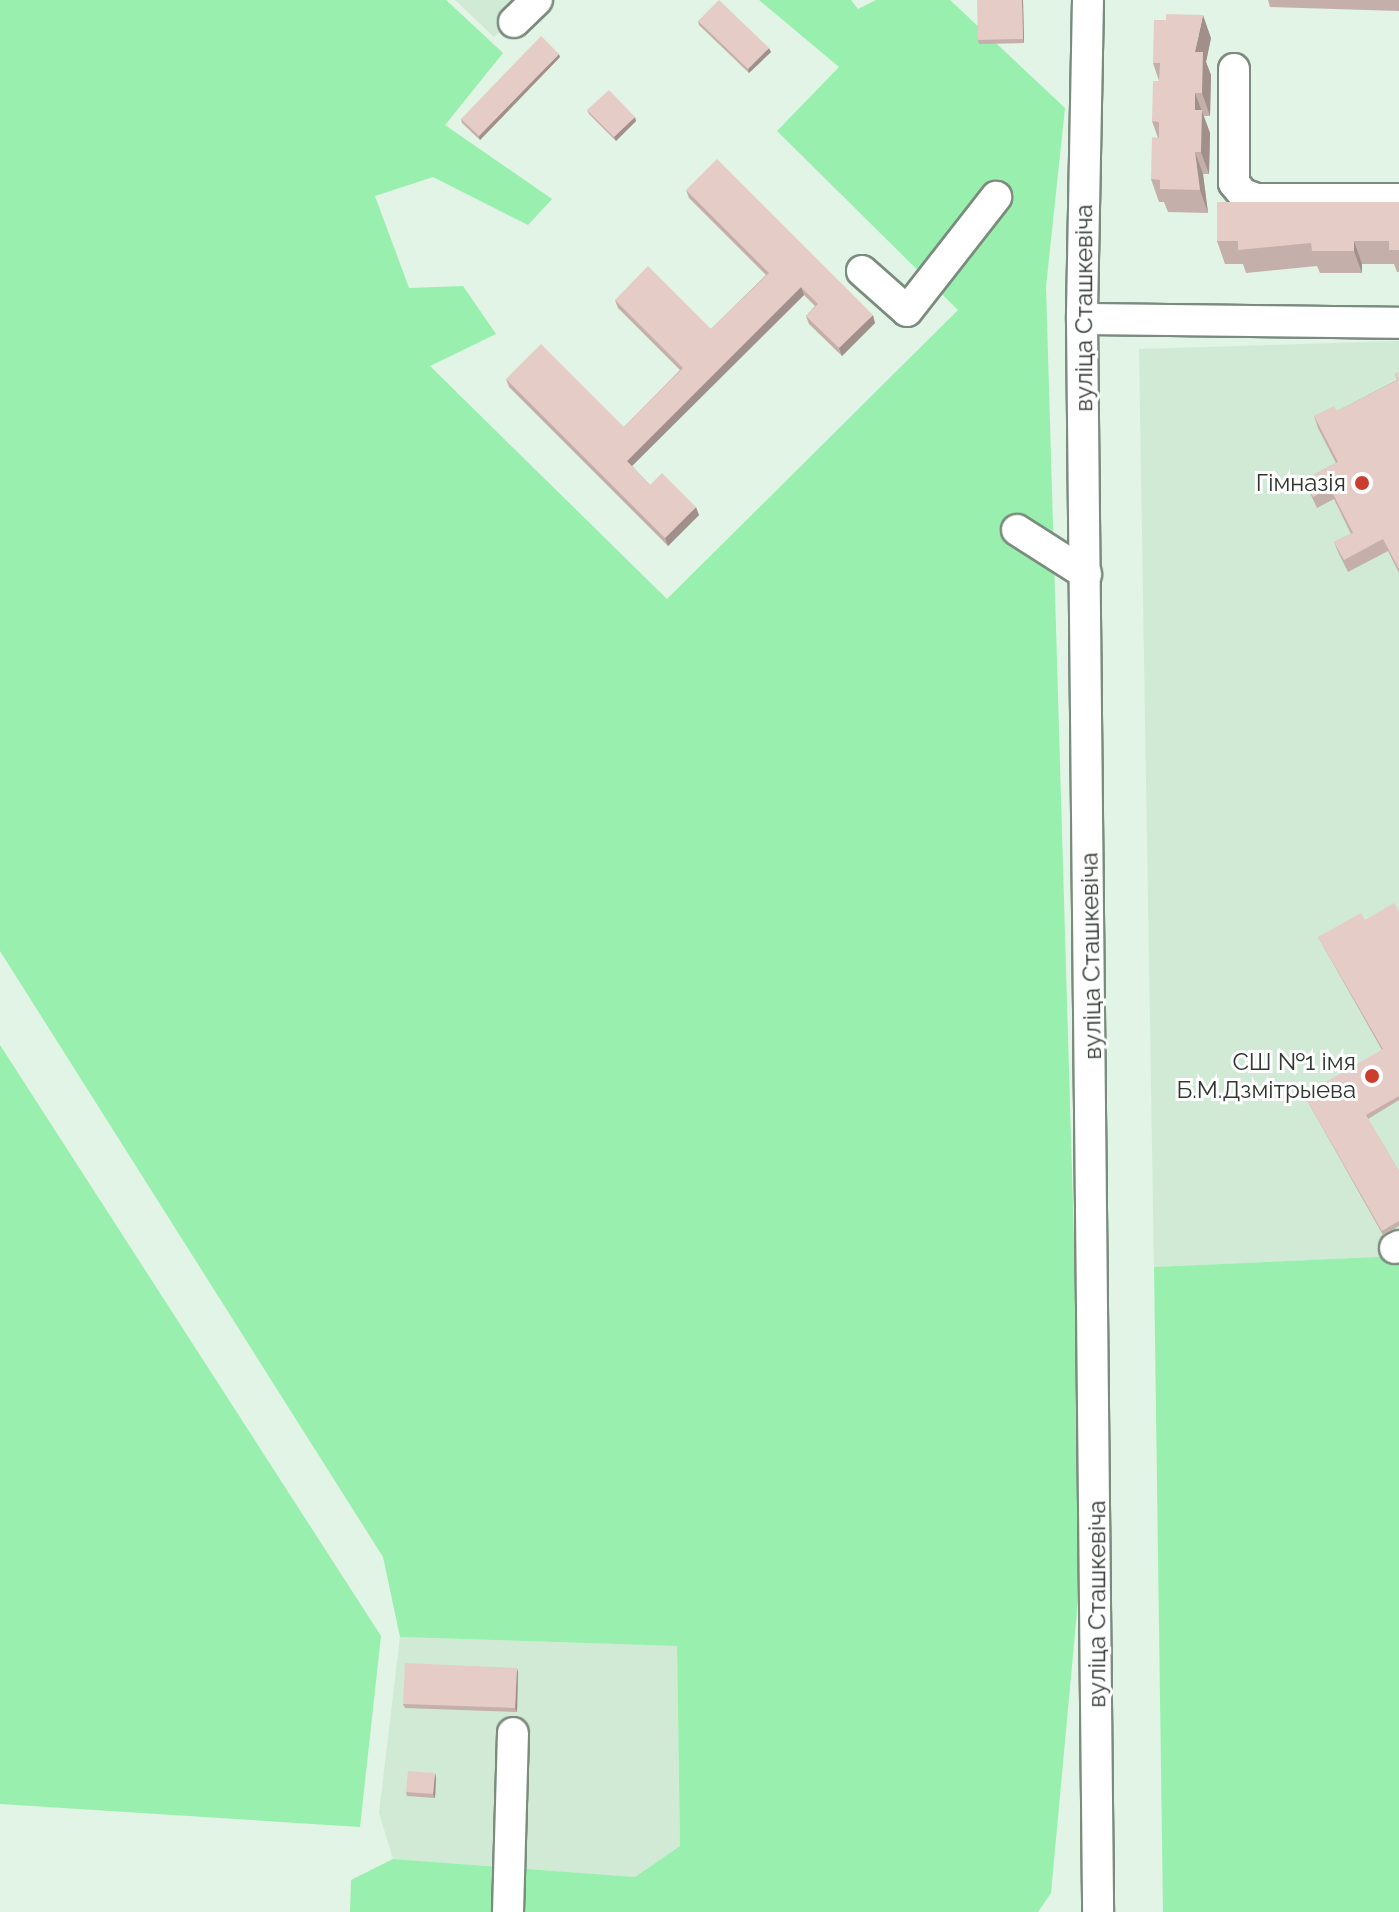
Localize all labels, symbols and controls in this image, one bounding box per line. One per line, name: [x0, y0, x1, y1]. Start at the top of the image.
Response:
street label: вуліца Сташкевіча: [1070, 204, 1098, 412]
place label: Гімназія: [1256, 469, 1346, 497]
marker: Гімназія: [1353, 474, 1371, 492]
street label: вуліца Сташкевіча: [1075, 852, 1107, 1060]
place label: СШ №1 імя Б.М.Дзмітрыева: [1177, 1048, 1356, 1104]
marker: СШ №1 імя Б.М.Дзмітрыева: [1363, 1067, 1381, 1085]
street label: вуліца Сташкевіча: [1083, 1500, 1111, 1708]

